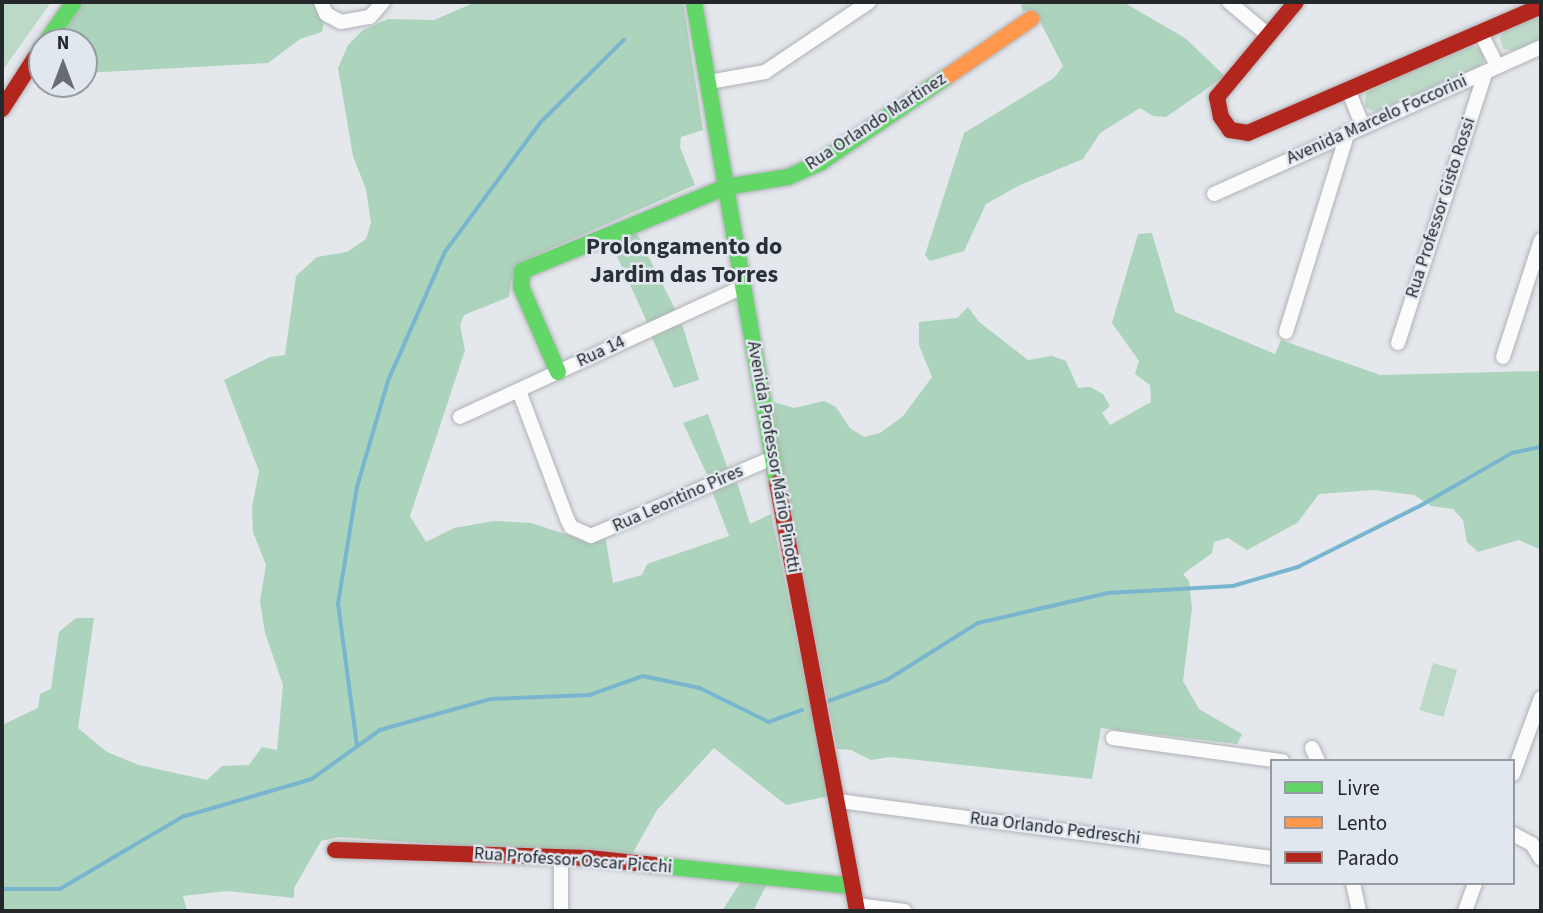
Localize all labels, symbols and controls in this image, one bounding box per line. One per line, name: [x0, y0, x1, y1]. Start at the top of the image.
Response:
north arrow: [28, 28, 98, 98]
text: N: [57, 30, 69, 57]
street label: Rua Orlando Martinez: [802, 69, 950, 175]
street label: Avenida Marcelo Foccorini: [1283, 70, 1471, 170]
street label: Rua Professor Gisto Rossi: [1402, 115, 1480, 301]
district label: Prolongamento do Jardim das Torres: [586, 233, 782, 289]
street label: Rua 14: [574, 332, 628, 372]
street label: Avenida Professor Mário Pinotti: [742, 339, 804, 575]
street label: Rua Leontino Pires: [609, 461, 747, 537]
legend: [1270, 759, 1515, 885]
text: Livre: [1337, 773, 1380, 803]
street label: Rua Orlando Pedreschi: [969, 808, 1141, 850]
text: Lento: [1337, 808, 1387, 838]
street label: Rua Professor Oscar Picchi: [473, 843, 673, 879]
text: Parado: [1337, 843, 1399, 873]

